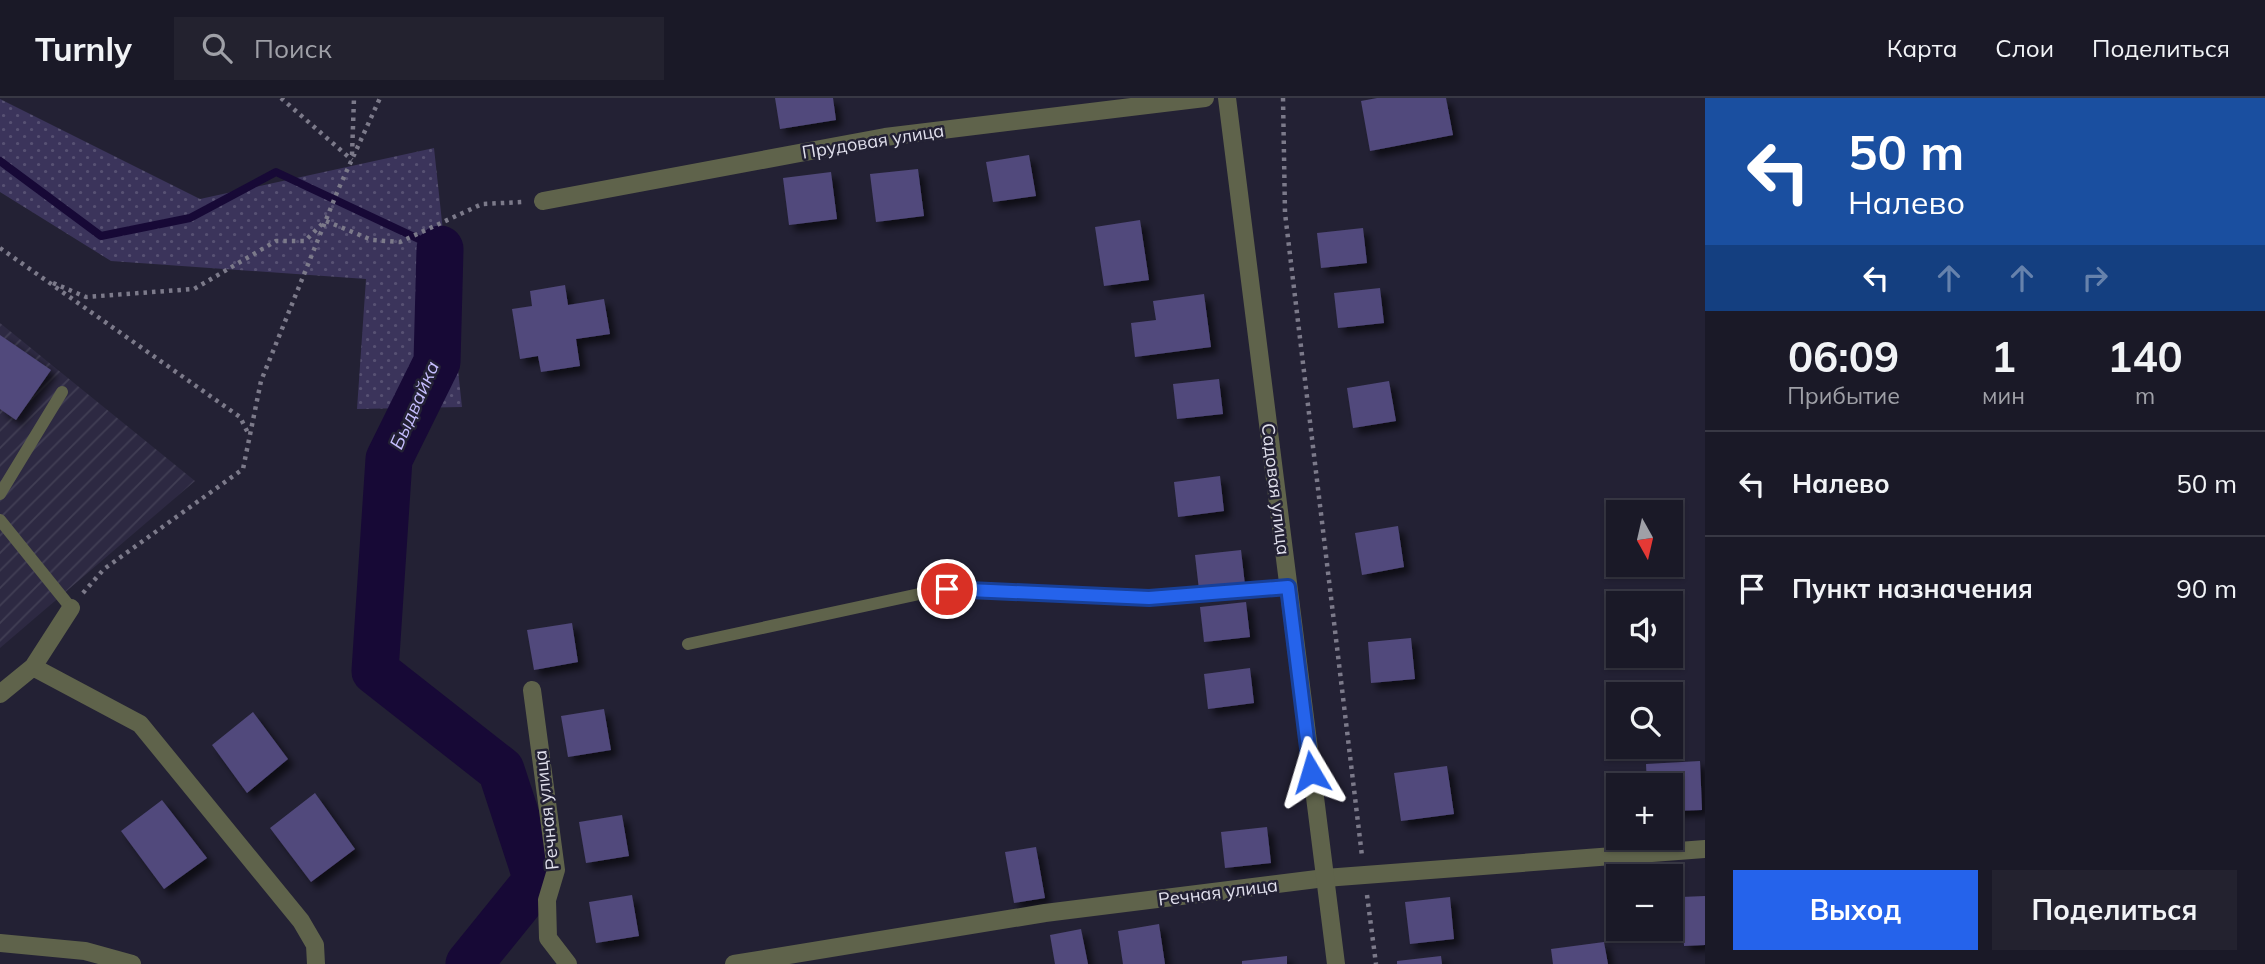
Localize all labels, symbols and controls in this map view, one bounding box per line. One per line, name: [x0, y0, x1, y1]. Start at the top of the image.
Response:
search box: [174, 17, 664, 80]
text: Turnly: [35, 28, 132, 69]
icon: search: [198, 29, 236, 67]
text: Поиск: [254, 32, 332, 65]
text: Карта: [1887, 33, 1957, 63]
text: Слои: [1995, 33, 2054, 63]
text: Поделиться: [2092, 33, 2230, 63]
street label: Прудовая улица: [800, 118, 946, 164]
text: 50 m: [1848, 121, 1964, 182]
icon: left: [1733, 126, 1824, 217]
text: Налево: [1848, 182, 1965, 222]
icon: left: [1857, 259, 1895, 297]
icon: ahead: [1930, 259, 1968, 297]
icon: ahead: [2003, 259, 2041, 297]
icon: right: [2076, 259, 2114, 297]
text: 06:09: [1788, 330, 1899, 383]
text: 1: [1991, 330, 2016, 383]
text: 140: [2107, 330, 2183, 383]
water label: Быдвайка: [384, 357, 444, 453]
text: Прибытие: [1787, 381, 1900, 410]
text: мин: [1982, 381, 2025, 410]
text: m: [2135, 381, 2155, 410]
street label: Садовая улица: [1257, 422, 1295, 556]
icon: left: [1733, 465, 1771, 503]
text: Налево: [1792, 467, 1890, 500]
text: 50 m: [2176, 467, 2237, 500]
north arrow: [1606, 500, 1684, 578]
map controls: [1606, 500, 1683, 941]
pin: [917, 559, 977, 619]
icon: arrive: [928, 570, 966, 608]
icon: arrive: [1733, 570, 1771, 608]
text: Пункт назначения: [1792, 572, 2033, 605]
text: 90 m: [2176, 572, 2237, 605]
button: sound: [1606, 591, 1683, 668]
button: search: [1606, 682, 1683, 759]
position arrow: [1274, 735, 1348, 809]
street label: Речная улица: [528, 749, 564, 871]
button: +: [1606, 773, 1683, 850]
button: −: [1606, 864, 1683, 941]
button: Выход: [1733, 870, 1978, 950]
button: Поделиться: [1992, 870, 2237, 950]
street label: Речная улица: [1157, 873, 1279, 911]

